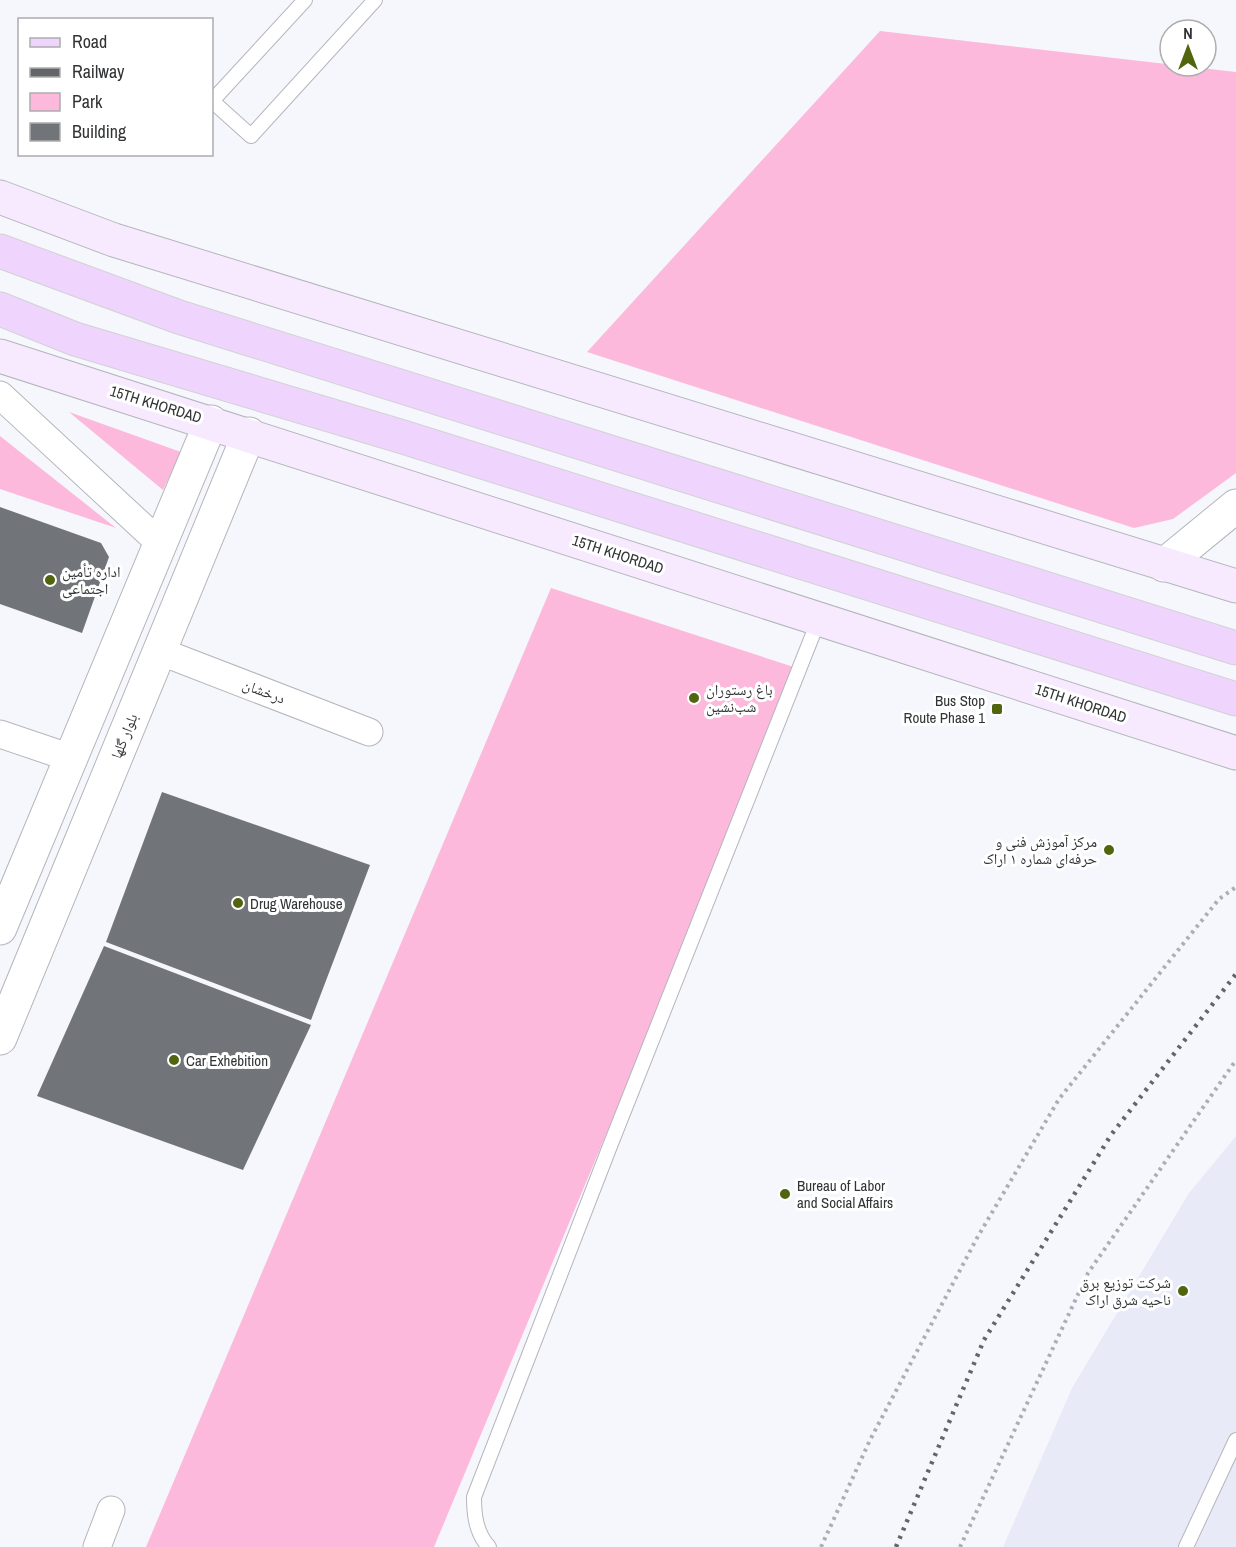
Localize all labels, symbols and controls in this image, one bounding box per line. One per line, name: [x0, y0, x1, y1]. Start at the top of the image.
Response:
legend: [18, 18, 213, 156]
north arrow: [1158, 18, 1218, 78]
text: N: [1183, 22, 1193, 44]
text: Road: [72, 29, 107, 54]
text: Railway: [72, 59, 125, 84]
text: Park: [72, 89, 103, 114]
text: Building: [72, 119, 127, 144]
street label: 15TH KHORDAD: [108, 380, 205, 428]
street label: 15TH KHORDAD: [570, 529, 667, 579]
place label: اداره تأمین اجتماعی: [62, 561, 121, 599]
marker: اداره تأمین اجتماعی: [43, 573, 57, 587]
street label: درخشان: [240, 673, 288, 709]
street label: 15TH KHORDAD: [1033, 678, 1130, 728]
place label: باغ رستوران شب‌نشین: [706, 679, 773, 717]
place label: Bus Stop Route Phase 1: [904, 690, 985, 728]
marker: باغ رستوران شب‌نشین: [687, 691, 701, 705]
marker: Bus Stop Route Phase 1: [990, 702, 1004, 716]
street label: بلوار گلها: [105, 710, 143, 762]
place label: مرکز آموزش فنی و حرفه‌ای شماره ۱ اراک: [983, 831, 1097, 869]
marker: مرکز آموزش فنی و حرفه‌ای شماره ۱ اراک: [1102, 843, 1116, 857]
place label: Drug Warehouse: [250, 893, 343, 914]
marker: Drug Warehouse: [231, 896, 245, 910]
place label: Car Exhebition: [186, 1050, 268, 1071]
marker: Car Exhebition: [167, 1053, 181, 1067]
place label: Bureau of Labor and Social Affairs: [797, 1175, 893, 1213]
marker: Bureau of Labor and Social Affairs: [778, 1187, 792, 1201]
place label: شرکت توزیع برق ناحیه شرق اراک: [1080, 1272, 1171, 1310]
marker: شرکت توزیع برق ناحیه شرق اراک: [1176, 1284, 1190, 1298]

